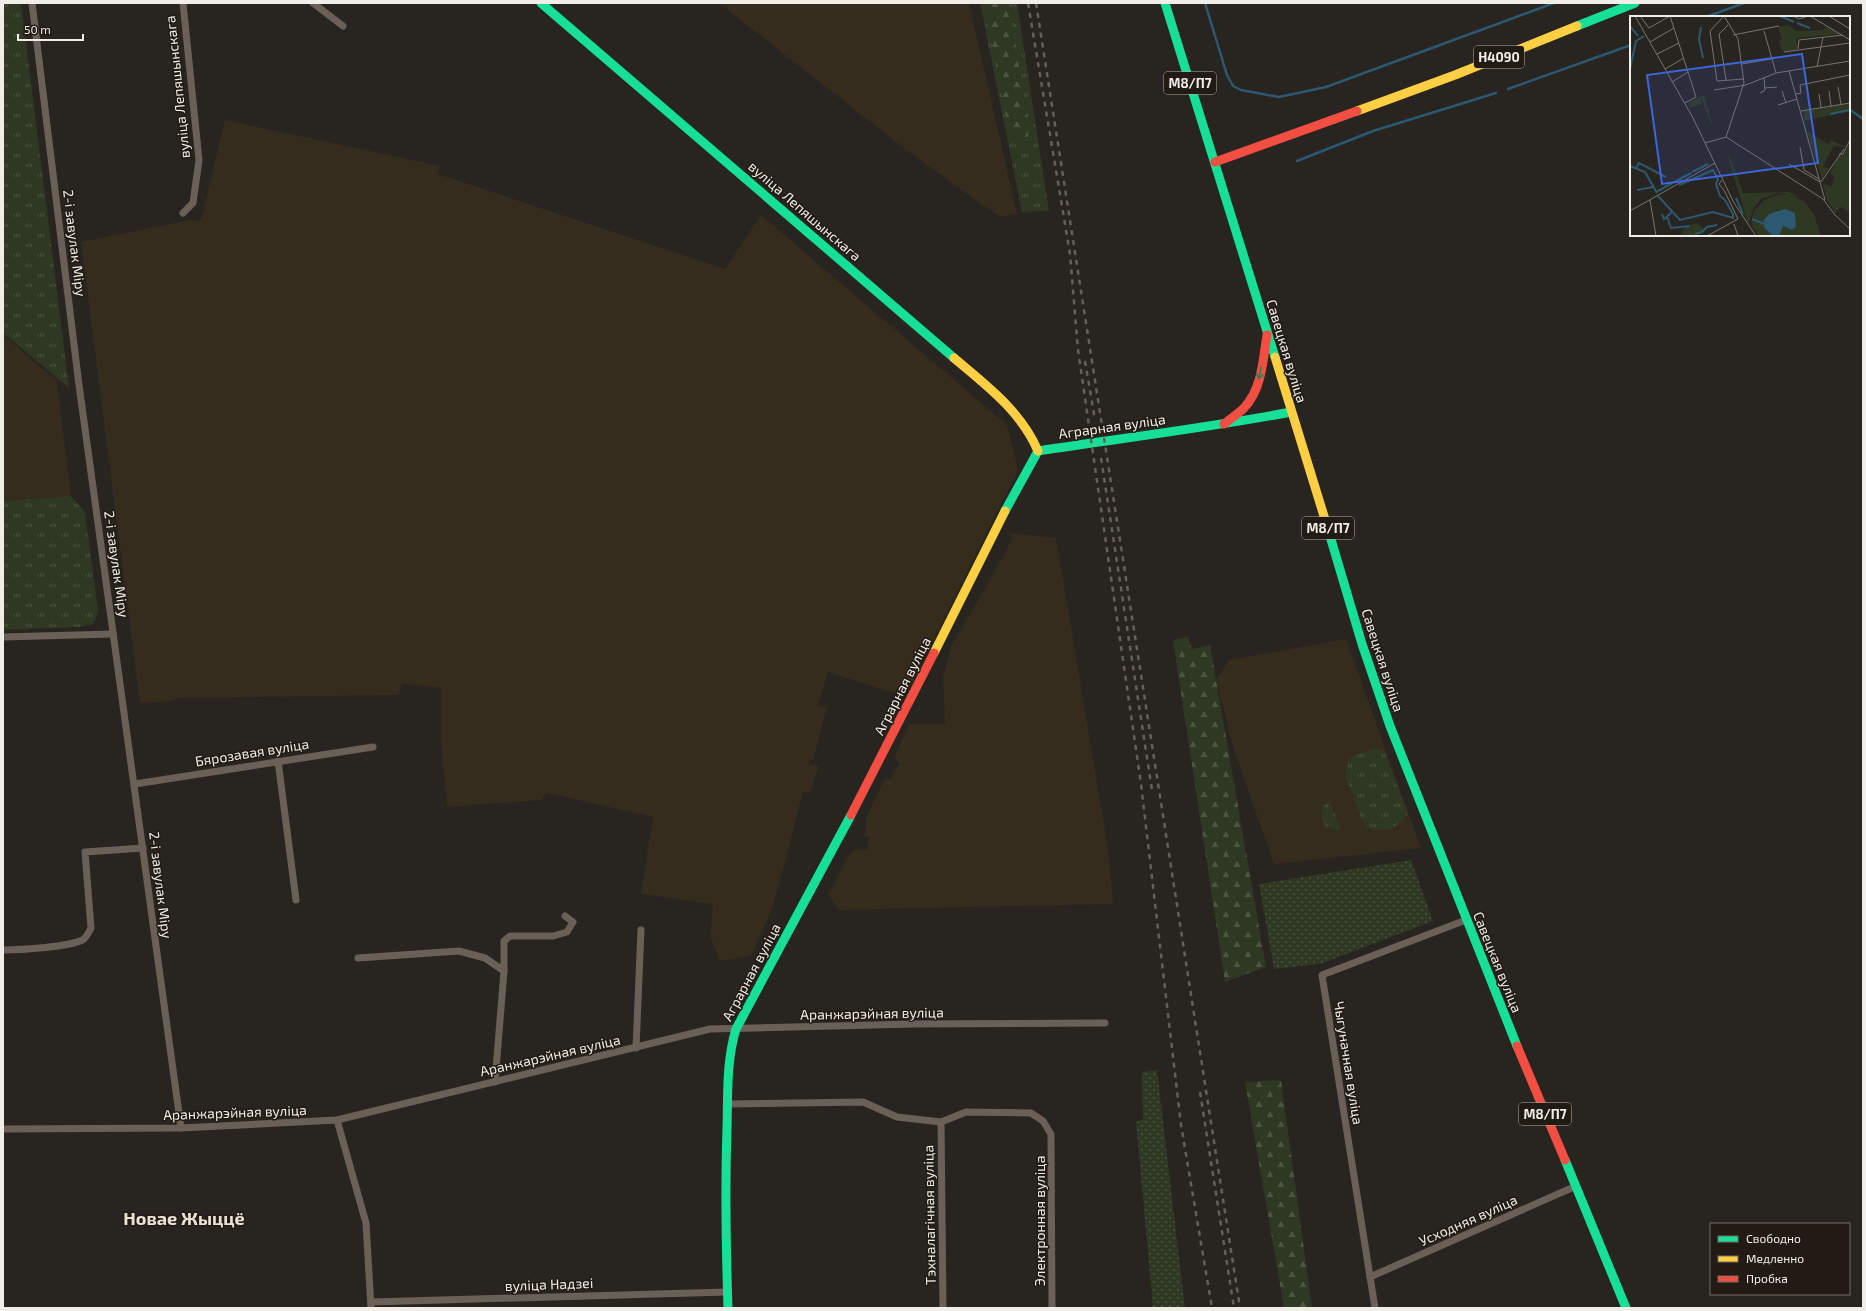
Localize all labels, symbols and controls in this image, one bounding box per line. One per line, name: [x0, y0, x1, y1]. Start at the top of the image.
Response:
street label: вуліца Лепяшынскага: [161, 15, 193, 159]
scale bar: [18, 16, 83, 42]
inset map: [1630, 16, 1850, 236]
text: 50 m: [24, 22, 51, 36]
road number: Н4090: [1474, 46, 1524, 68]
road number: М8/П7: [1164, 72, 1216, 94]
street label: вуліца Лепяшынскага: [745, 158, 865, 264]
street label: 2-і завулак Міру: [60, 189, 90, 298]
street label: Савецкая вуліца: [1263, 297, 1311, 405]
one-way arrow: [1256, 366, 1264, 379]
street label: Аграрная вуліца: [1057, 410, 1167, 442]
street label: 2-і завулак Міру: [101, 510, 133, 619]
road number: М8/П7: [1302, 517, 1354, 539]
street label: Савецкая вуліца: [1358, 606, 1408, 714]
street label: Аграрная вуліца: [870, 634, 934, 738]
street label: Бярозавая вуліца: [194, 735, 310, 769]
street label: 2-і завулак Міру: [146, 831, 176, 940]
street label: Савецкая вуліца: [1470, 909, 1526, 1015]
street label: Аграрная вуліца: [718, 920, 784, 1024]
street label: Чыгуначная вуліца: [1331, 1000, 1367, 1126]
street label: Аранжарэйная вуліца: [800, 1003, 944, 1023]
street label: Аранжарэйная вуліца: [478, 1031, 622, 1079]
street label: Аранжарэйная вуліца: [163, 1101, 307, 1123]
road number: М8/П7: [1519, 1103, 1571, 1125]
street label: Тэхналагічная вуліца: [919, 1145, 939, 1285]
street label: Электронная вуліца: [1031, 1156, 1048, 1286]
street label: Усходняя вуліца: [1416, 1191, 1520, 1249]
district label: Новае Жыццё: [123, 1207, 245, 1229]
legend: [1710, 1223, 1850, 1295]
text: Свободно: [1746, 1231, 1801, 1245]
text: Медленно: [1746, 1251, 1804, 1265]
text: Пробка: [1746, 1271, 1788, 1285]
street label: вуліца Надзеі: [504, 1274, 594, 1294]

